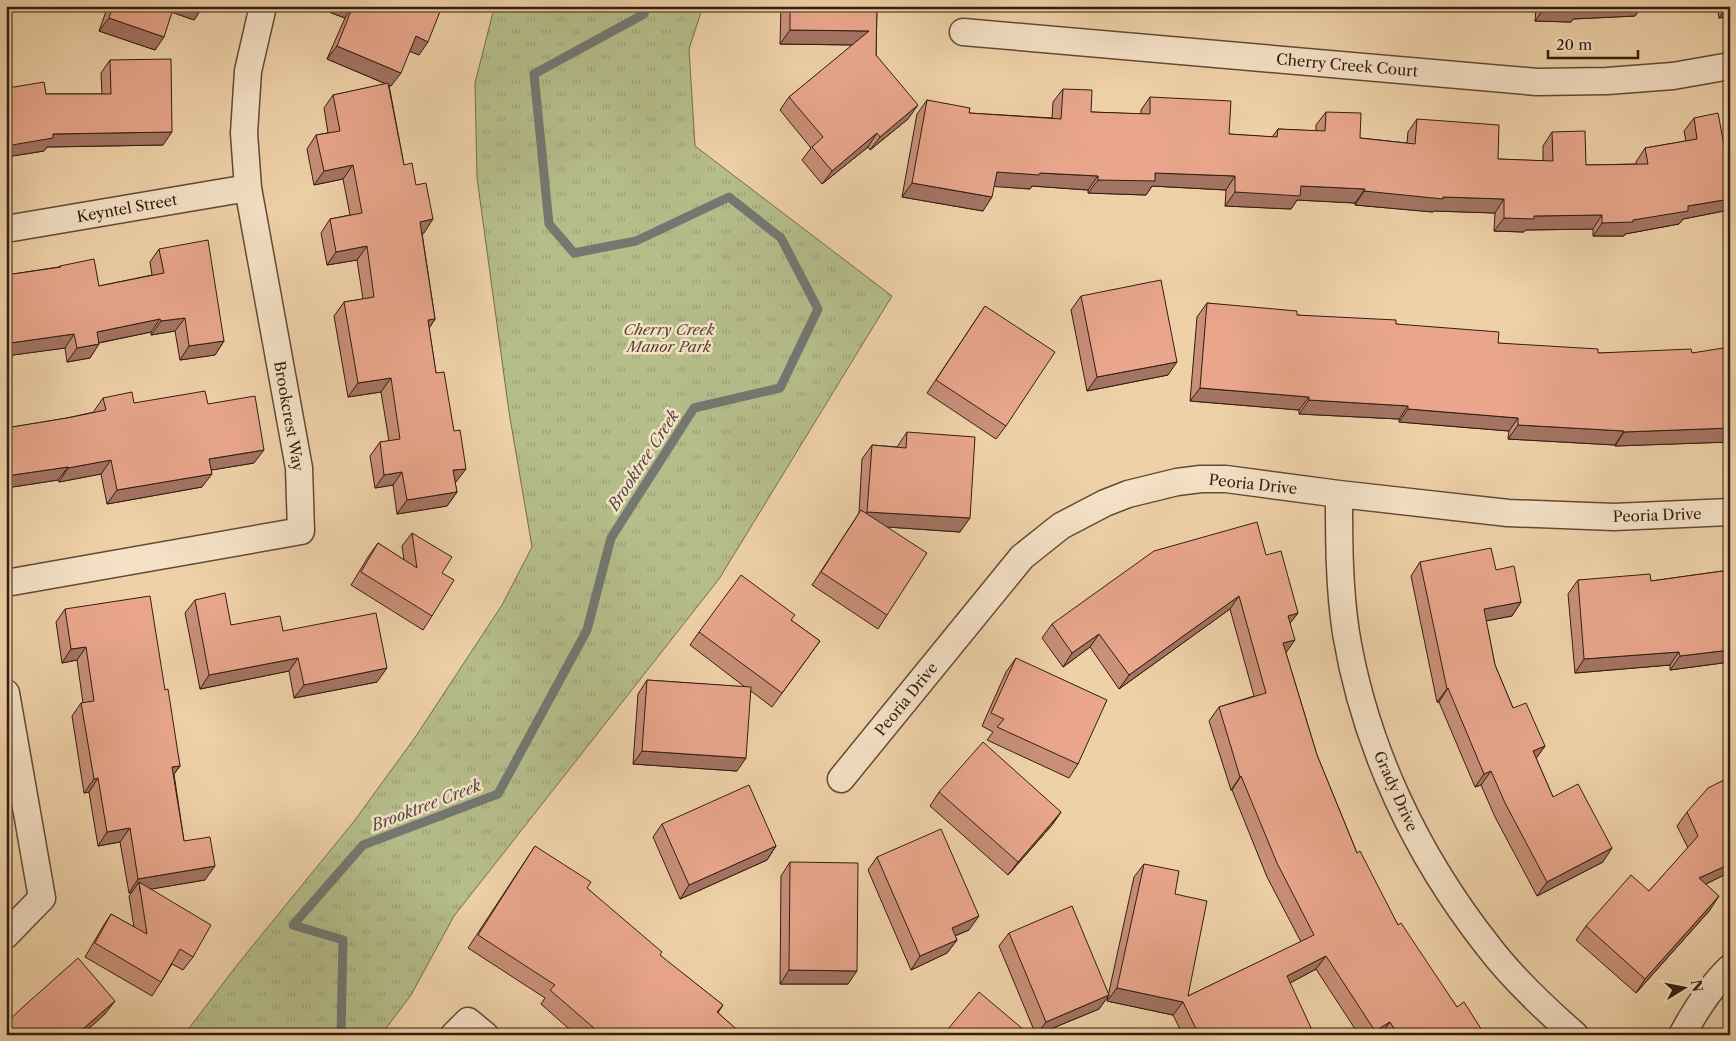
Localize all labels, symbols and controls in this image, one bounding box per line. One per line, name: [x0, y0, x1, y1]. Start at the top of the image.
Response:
scale bar: [1548, 28, 1638, 60]
text: 20 m: [1556, 35, 1592, 54]
street label: Cherry Creek Court: [1275, 49, 1419, 81]
street label: Keyntel Street: [75, 190, 179, 226]
park label: Cherry Creek Manor Park: [624, 320, 715, 356]
street label: Brookcrest Way: [270, 359, 308, 473]
water label: Brooktree Creek: [602, 405, 683, 516]
street label: Peoria Drive: [1208, 470, 1298, 498]
street label: Peoria Drive: [1612, 504, 1702, 526]
street label: Peoria Drive: [871, 659, 941, 739]
street label: Grady Drive: [1370, 748, 1422, 834]
water label: Brooktree Creek: [367, 775, 484, 836]
north arrow: [1658, 964, 1708, 1014]
text: N: [1687, 978, 1707, 993]

